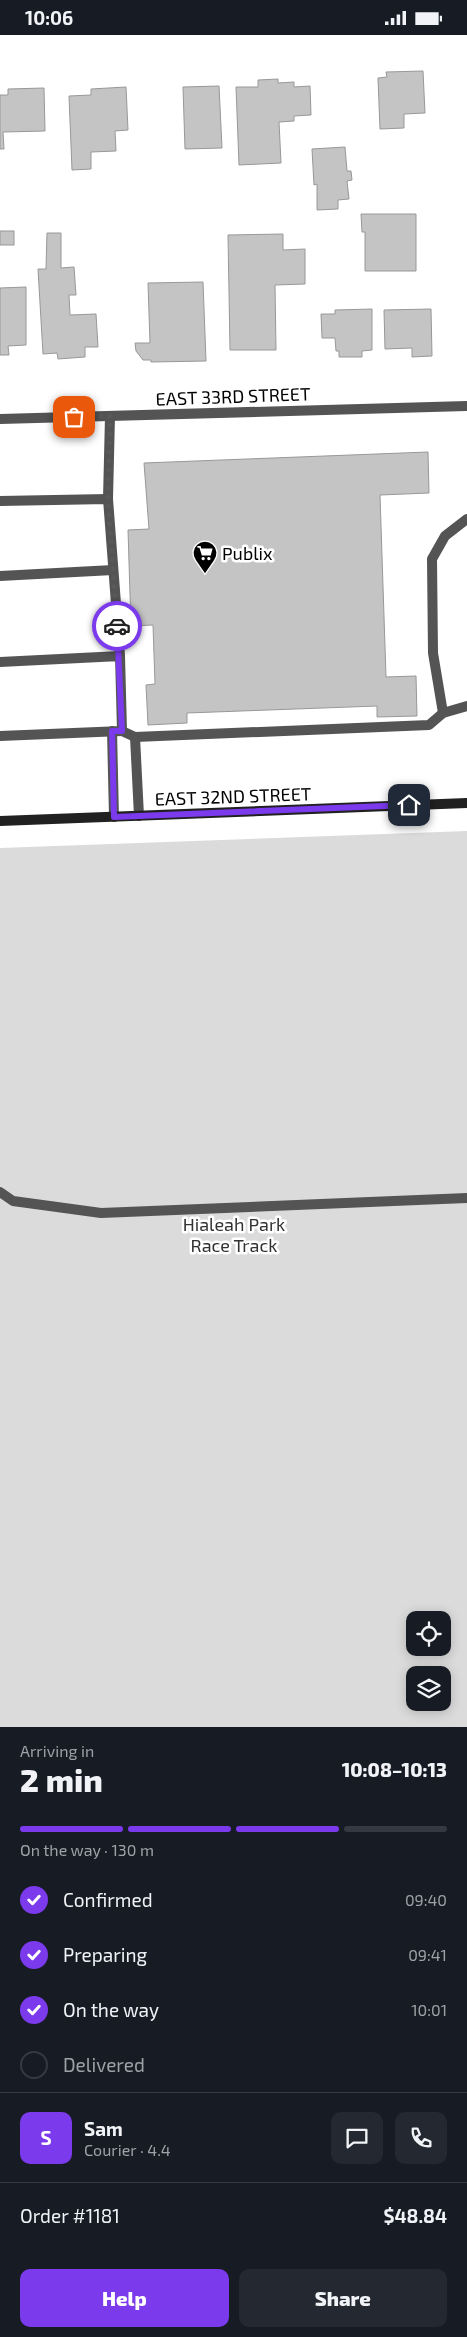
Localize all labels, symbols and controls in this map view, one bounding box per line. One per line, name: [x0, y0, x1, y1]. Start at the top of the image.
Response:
text: 10:06: [25, 6, 73, 29]
street label: EAST 33RD STREET: [155, 382, 311, 410]
pin: [53, 396, 95, 438]
icon: bag: [60, 403, 88, 431]
supermarket icon: Publix: [192, 540, 218, 574]
place label: Publix: [222, 542, 273, 564]
courier: [92, 601, 142, 651]
icon: car: [103, 612, 131, 640]
street label: EAST 32ND STREET: [154, 782, 312, 810]
pin: [388, 784, 430, 826]
icon: home: [395, 791, 423, 819]
park label: Hialeah Park Race Track: [183, 1213, 285, 1256]
map controls: [406, 1611, 451, 1711]
button: locate: [406, 1611, 451, 1656]
button: layers: [406, 1666, 451, 1711]
text: Arriving in: [20, 1741, 94, 1760]
text: 10:08–10:13: [342, 1758, 447, 1781]
text: 2 min: [20, 1760, 103, 1798]
text: On the way · 130 m: [20, 1840, 154, 1859]
icon: check: [20, 1886, 48, 1914]
text: Confirmed: [63, 1888, 153, 1911]
text: 09:40: [405, 1890, 447, 1909]
icon: check: [20, 1941, 48, 1969]
text: Preparing: [63, 1943, 147, 1966]
text: 09:41: [408, 1945, 447, 1964]
icon: check: [20, 1996, 48, 2024]
text: On the way: [63, 1998, 159, 2021]
text: 10:01: [411, 2000, 447, 2019]
text: Delivered: [63, 2053, 145, 2076]
button: chat: [331, 2112, 383, 2164]
button: phone: [395, 2112, 447, 2164]
text: Sam: [84, 2117, 123, 2140]
text: S: [40, 2126, 52, 2149]
text: Courier · 4.4: [84, 2140, 171, 2159]
text: Order #1181: [20, 2204, 120, 2227]
text: $48.84: [383, 2204, 447, 2227]
button: Help: [20, 2269, 229, 2327]
button: Share: [239, 2269, 447, 2327]

